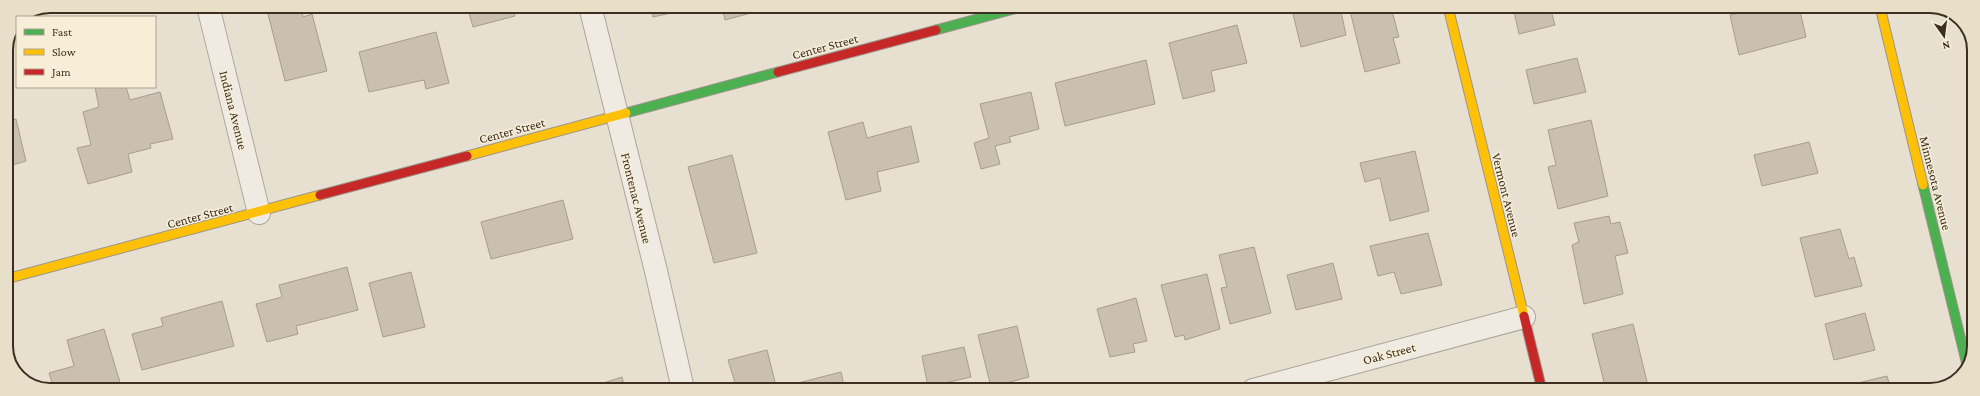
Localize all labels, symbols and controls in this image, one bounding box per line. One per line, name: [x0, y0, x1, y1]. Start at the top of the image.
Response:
legend: [16, 16, 156, 88]
north arrow: [1924, 16, 1964, 56]
text: Fast: [52, 25, 73, 39]
street label: Center Street: [790, 30, 860, 62]
text: N: [1941, 39, 1952, 53]
text: Slow: [52, 45, 76, 59]
text: Jam: [51, 65, 71, 79]
street label: Indiana Avenue: [216, 69, 251, 151]
street label: Center Street: [477, 114, 547, 146]
street label: Minnesota Avenue: [1917, 135, 1955, 232]
street label: Frontenac Avenue: [618, 151, 655, 245]
street label: Vermont Avenue: [1489, 152, 1524, 239]
street label: Center Street: [165, 199, 235, 231]
street label: Oak Street: [1361, 339, 1418, 368]

